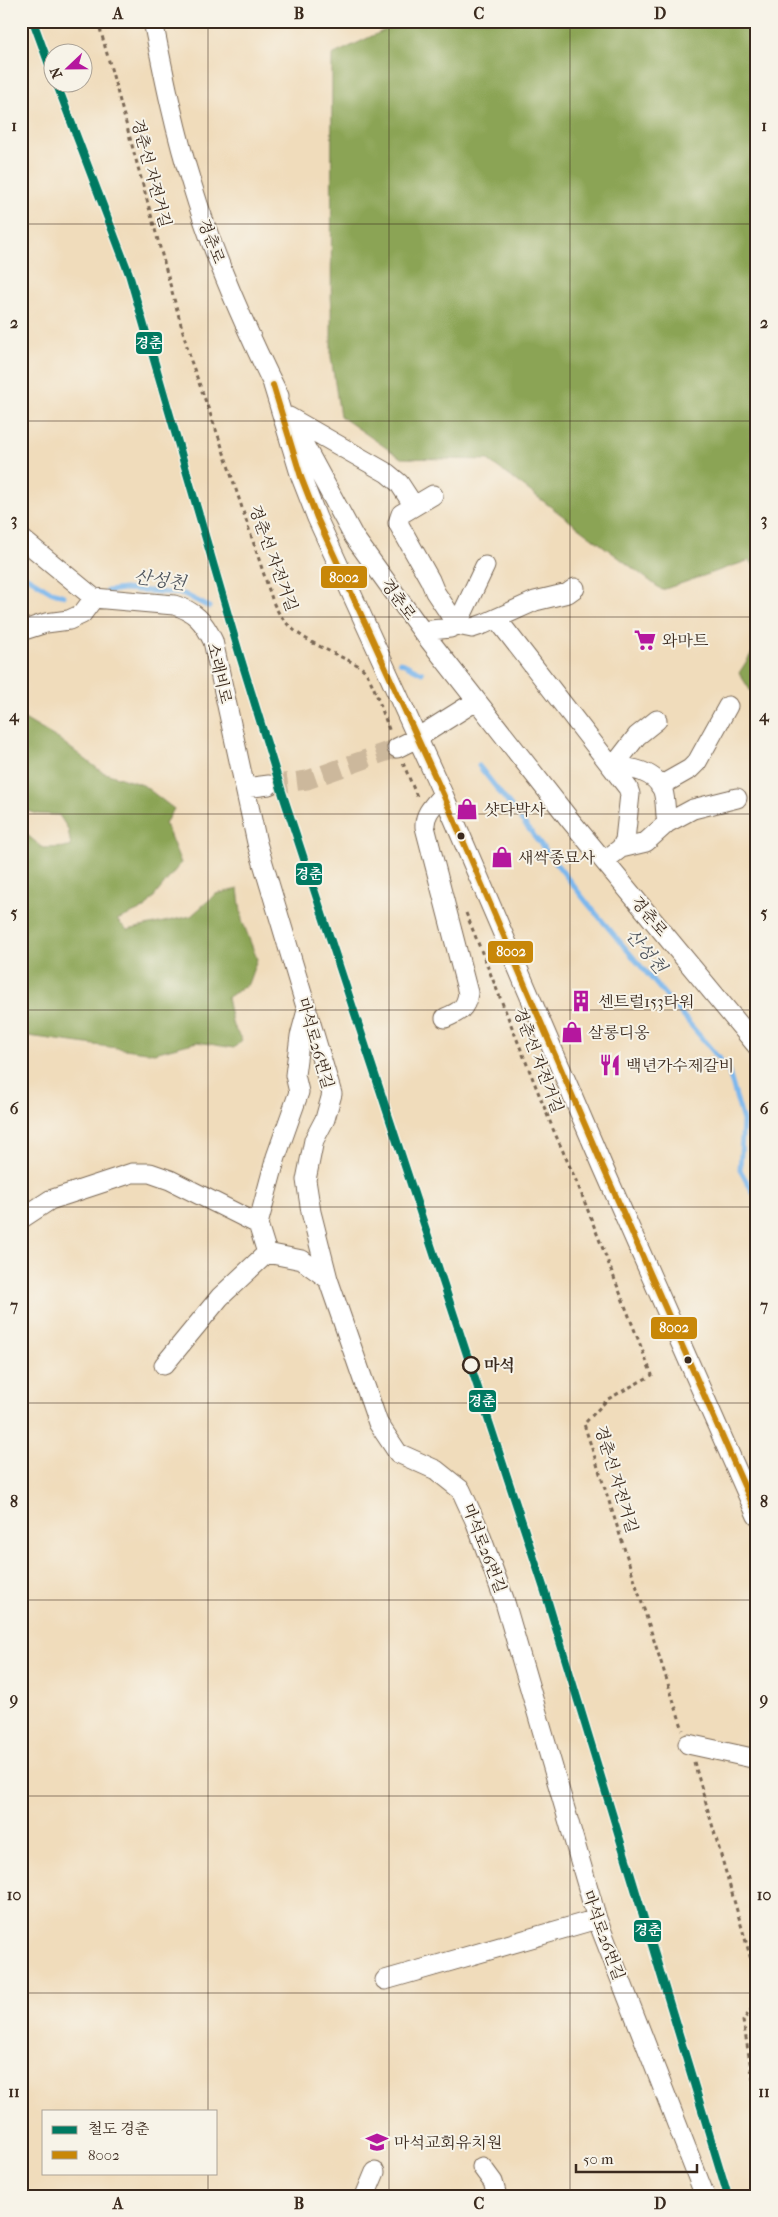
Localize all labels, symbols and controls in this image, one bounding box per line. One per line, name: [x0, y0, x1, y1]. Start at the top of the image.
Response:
text: A: [112, 4, 124, 23]
text: B: [294, 4, 304, 23]
text: C: [474, 4, 485, 23]
text: D: [654, 4, 666, 23]
north arrow: [42, 42, 92, 92]
text: N: [46, 64, 66, 81]
text: 1: [11, 116, 17, 135]
text: 1: [761, 116, 767, 135]
street label: 경춘선 자전거길: [128, 117, 175, 229]
street label: 경춘로: [194, 216, 229, 267]
text: 2: [10, 313, 18, 332]
text: 2: [760, 313, 768, 332]
line badge: 경춘: [135, 331, 163, 355]
text: 경춘: [135, 335, 163, 352]
street label: 경춘선 자전거길: [246, 502, 302, 614]
text: 3: [11, 510, 17, 530]
text: 3: [761, 510, 767, 530]
line badge: 8002: [320, 565, 368, 589]
water label: 산성천: [133, 566, 189, 595]
text: 8002: [329, 569, 359, 586]
street label: 경춘로: [377, 575, 420, 624]
supermarket icon: 와마트: [632, 627, 658, 653]
place label: 와마트: [662, 631, 709, 650]
street label: 소래비로: [203, 641, 236, 706]
text: 4: [8, 706, 20, 726]
text: 4: [758, 706, 770, 726]
shop icon: 샷다박사: [454, 796, 480, 822]
place label: 샷다박사: [484, 800, 546, 819]
unlabelled marker: [456, 831, 466, 841]
shop icon: 새싹종묘사: [489, 844, 515, 870]
place label: 새싹종묘사: [518, 848, 596, 867]
line badge: 경춘: [295, 862, 323, 886]
text: 경춘: [295, 866, 323, 883]
street label: 경춘로: [627, 892, 672, 941]
text: 5: [11, 903, 18, 922]
text: 5: [761, 903, 768, 922]
water label: 산성천: [621, 925, 671, 979]
line badge: 8002: [487, 940, 534, 964]
text: 8002: [496, 943, 526, 960]
building icon: 센트럴153타워: [568, 988, 594, 1014]
place label: 센트럴153타워: [598, 992, 694, 1011]
street label: 마석로26번길: [293, 995, 338, 1091]
street label: 경춘선 자전거길: [510, 1005, 567, 1116]
shop icon: 살롱디옹: [559, 1019, 585, 1045]
place label: 살롱디옹: [588, 1023, 650, 1042]
restaurant icon: 백년가수제갈비: [597, 1052, 623, 1078]
place label: 백년가수제갈비: [626, 1056, 734, 1075]
text: 6: [10, 1099, 19, 1118]
text: 6: [760, 1099, 769, 1118]
text: 7: [9, 1296, 18, 1315]
text: 7: [759, 1296, 768, 1315]
line badge: 8002: [650, 1316, 698, 1340]
text: 8002: [659, 1319, 689, 1336]
unlabelled marker: [683, 1355, 693, 1365]
marker: 마석: [462, 1356, 480, 1374]
place label: 마석: [484, 1356, 515, 1375]
line badge: 경춘: [468, 1389, 497, 1413]
text: 경춘: [468, 1393, 496, 1410]
street label: 경춘선 자전거길: [591, 1423, 642, 1535]
text: 8: [10, 1492, 18, 1511]
text: 8: [760, 1492, 768, 1511]
street label: 마석로26번길: [459, 1501, 510, 1596]
text: 9: [9, 1689, 18, 1709]
text: 9: [759, 1689, 768, 1709]
text: 10: [7, 1885, 21, 1904]
text: 10: [757, 1885, 771, 1904]
street label: 마석로26번길: [578, 1888, 629, 1983]
line badge: 경춘: [633, 1919, 662, 1943]
text: 경춘: [634, 1922, 662, 1939]
text: 11: [8, 2082, 20, 2101]
text: 11: [758, 2082, 770, 2101]
legend: [42, 2110, 218, 2174]
text: 철도 경춘: [88, 2120, 150, 2138]
school or university icon: 마석교회유치원: [364, 2129, 390, 2155]
place label: 마석교회유치원: [394, 2133, 502, 2152]
scale bar: [576, 2142, 697, 2174]
text: 8002: [88, 2146, 120, 2164]
text: 50 m: [583, 2150, 614, 2168]
text: A: [112, 2194, 124, 2213]
text: B: [294, 2194, 304, 2213]
text: C: [474, 2194, 485, 2213]
text: D: [654, 2194, 666, 2213]

